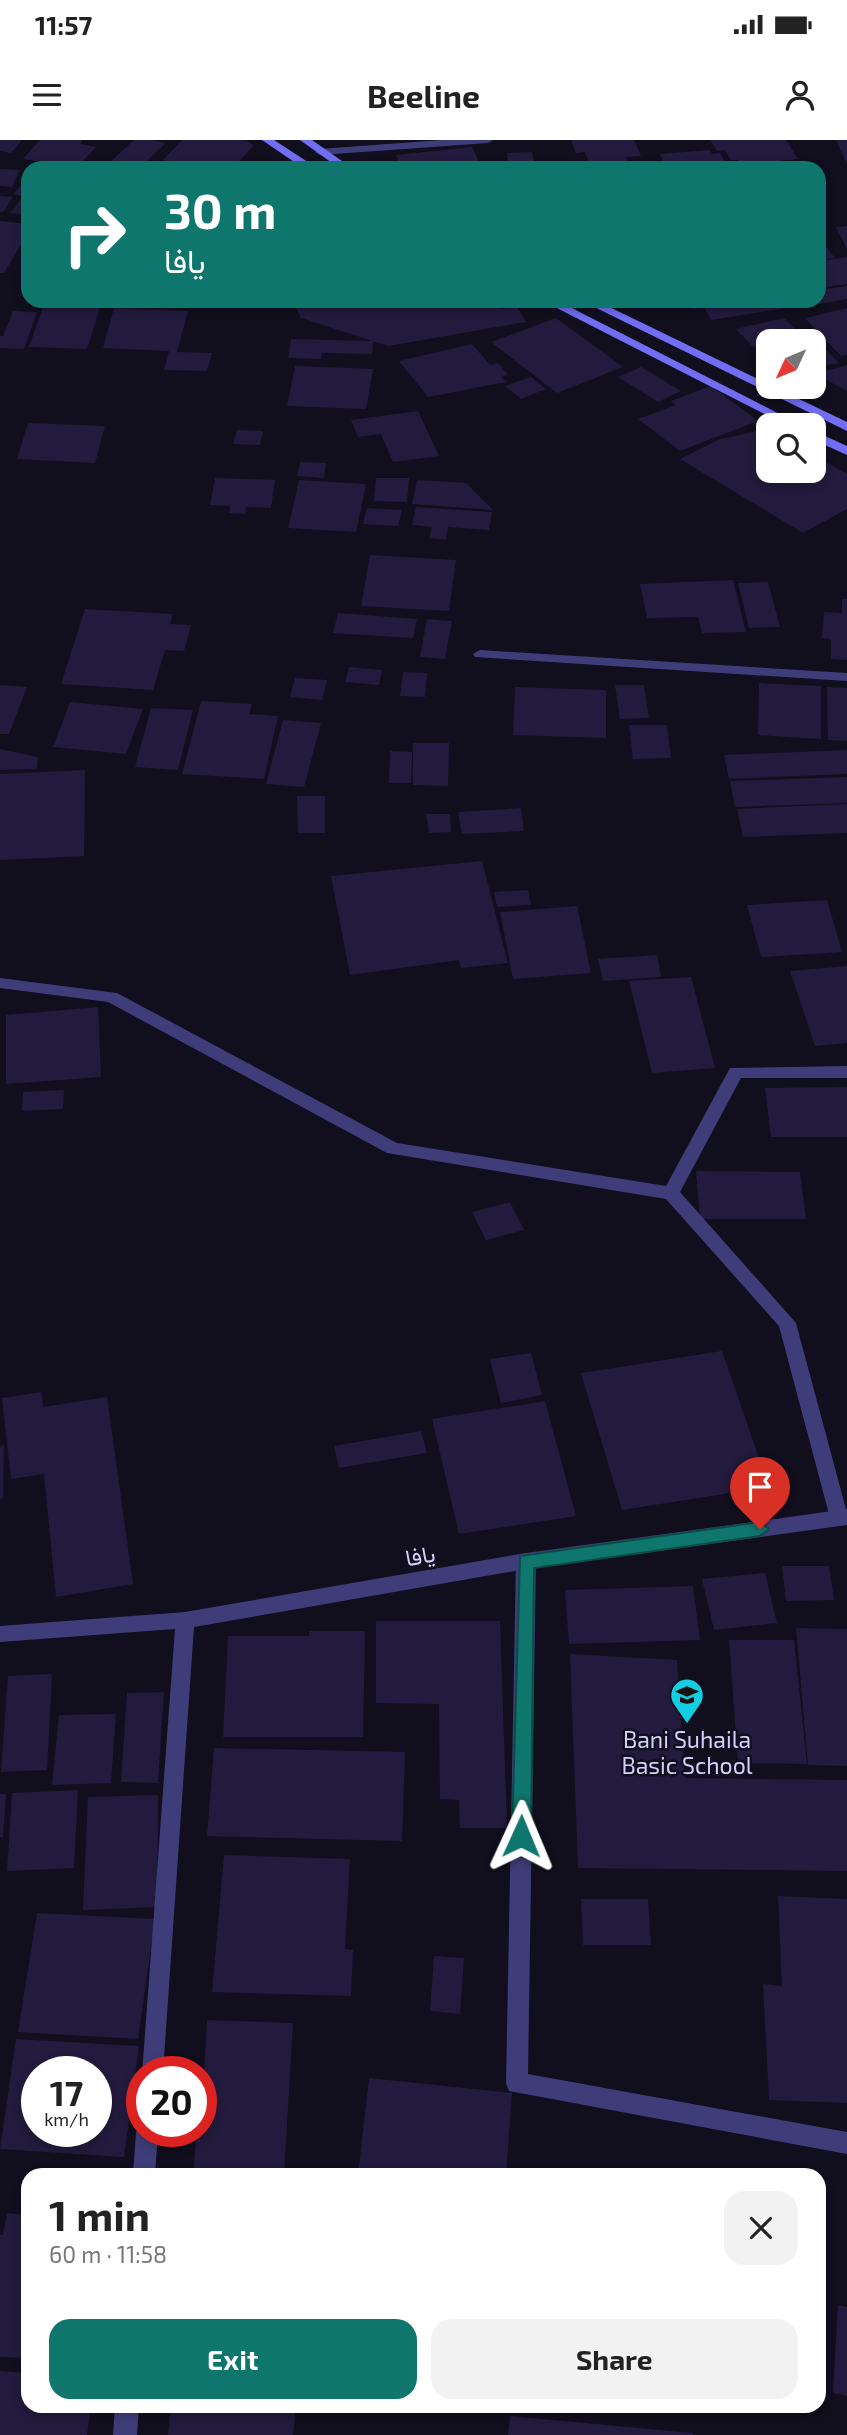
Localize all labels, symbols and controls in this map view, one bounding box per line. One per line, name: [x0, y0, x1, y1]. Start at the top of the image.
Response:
text: 11:57: [35, 9, 92, 40]
icon: menu: [28, 76, 66, 114]
text: Beeline: [367, 76, 480, 114]
icon: person: [781, 76, 819, 114]
text: 30 m: [164, 180, 276, 239]
icon: right: [49, 189, 140, 280]
text: يافا: [164, 241, 205, 279]
north arrow: [756, 329, 826, 399]
map controls: [756, 329, 826, 483]
button: search: [756, 413, 826, 483]
pin: [730, 1457, 790, 1529]
icon: arrive: [741, 1468, 779, 1506]
street label: يافا: [403, 1539, 437, 1571]
school or university icon: Bani Suhaila Basic School: [668, 1676, 706, 1725]
place label: Bani Suhaila Basic School: [621, 1725, 753, 1779]
position arrow: [484, 1799, 558, 1873]
speed limit sign: 20: [126, 2056, 217, 2147]
text: 17: [50, 2071, 83, 2113]
text: km/h: [44, 2108, 89, 2130]
text: 1 min: [49, 2189, 150, 2239]
button: close: [724, 2191, 798, 2265]
text: 60 m · 11:58: [49, 2240, 167, 2268]
button: Exit: [49, 2319, 417, 2399]
button: Share: [431, 2319, 798, 2399]

